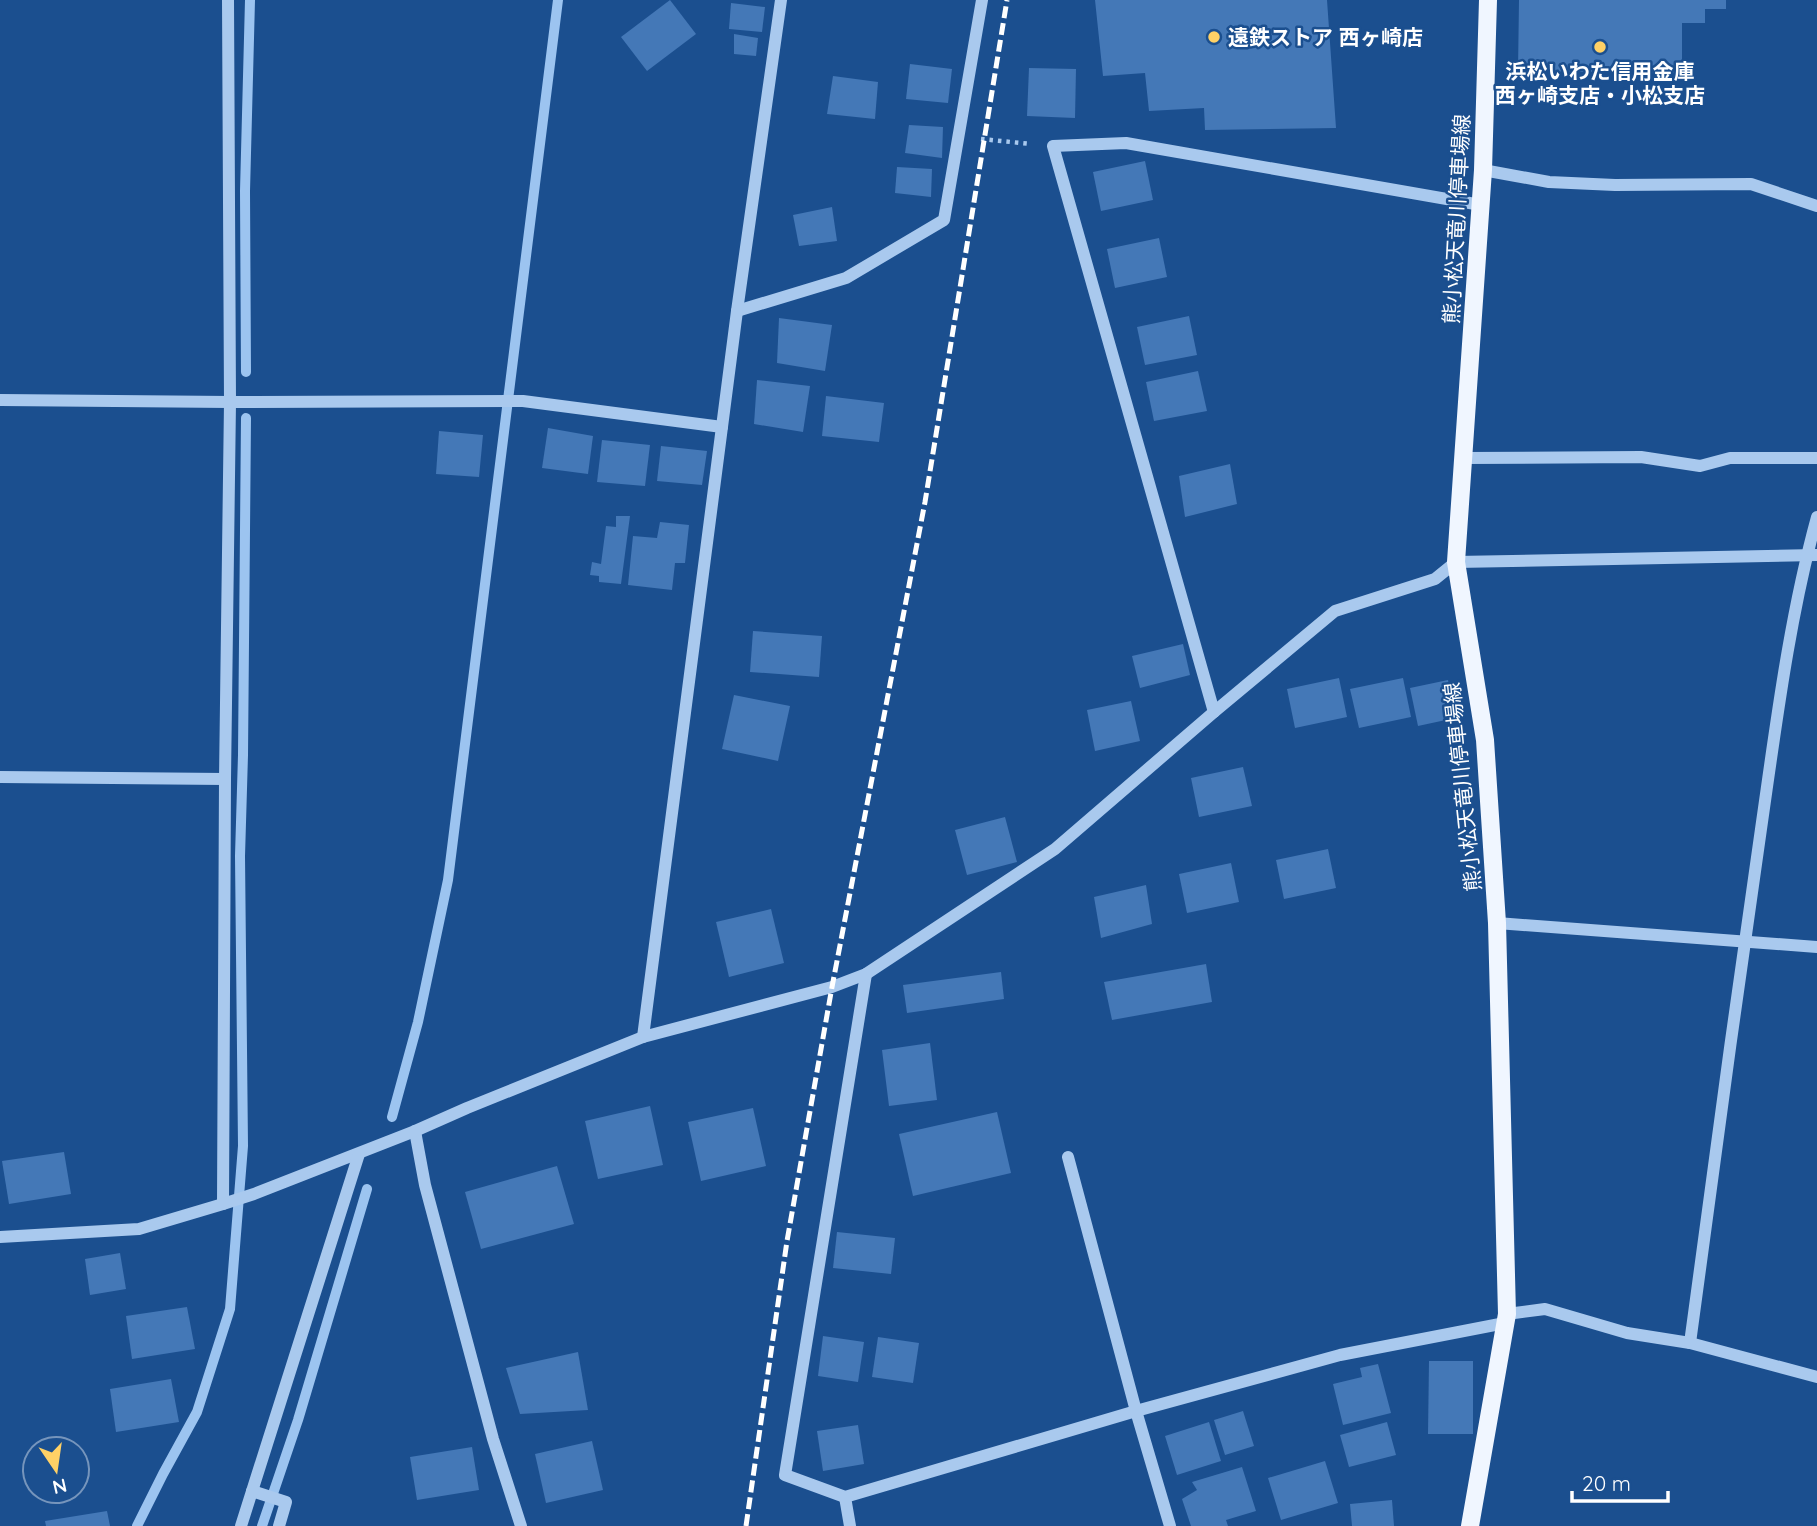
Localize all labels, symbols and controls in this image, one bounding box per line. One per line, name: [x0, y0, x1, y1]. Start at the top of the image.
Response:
place label: 遠鉄ストア 西ヶ崎店: [1228, 24, 1423, 50]
marker: 遠鉄ストア 西ヶ崎店: [1206, 29, 1222, 45]
marker: 浜松いわた信用金庫 西ヶ崎支店・小松支店: [1592, 39, 1608, 55]
place label: 浜松いわた信用金庫 西ヶ崎支店・小松支店: [1495, 58, 1705, 108]
street label: 熊小松天竜川停車場線: [1438, 113, 1474, 325]
street label: 熊小松天竜川停車場線: [1438, 681, 1486, 893]
north arrow: [21, 1435, 91, 1505]
scale bar: [1572, 1460, 1668, 1504]
text: 20 m: [1582, 1470, 1631, 1496]
text: N: [50, 1473, 69, 1500]

